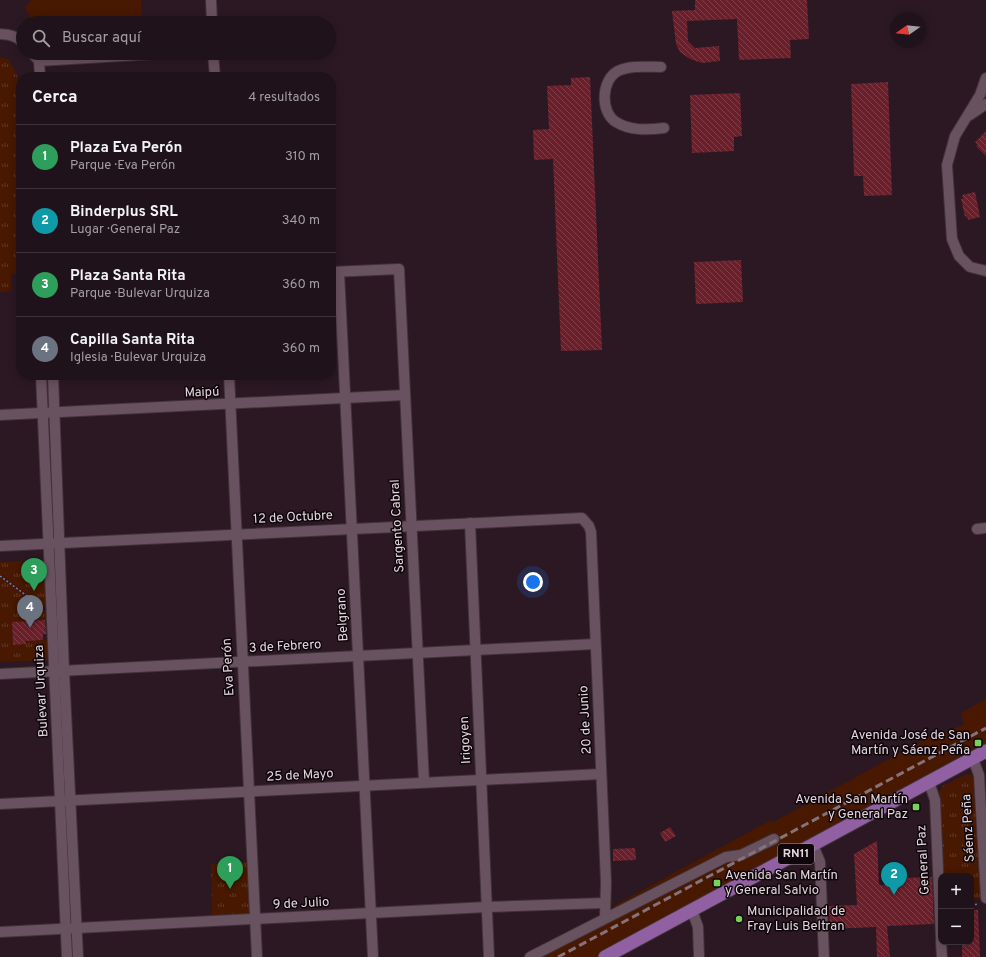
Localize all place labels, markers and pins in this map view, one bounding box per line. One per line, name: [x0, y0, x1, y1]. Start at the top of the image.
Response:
pin: 3: [21, 558, 47, 591]
pin: 4: [17, 595, 43, 628]
place label: Avenida José de San Martín y Sáenz Peña: [851, 728, 970, 759]
marker: Avenida José de San Martín y Sáenz Peña: [973, 738, 983, 748]
place label: Avenida San Martín y General Paz: [795, 792, 908, 823]
marker: Avenida San Martín y General Paz: [911, 802, 921, 812]
pin: 1: [217, 856, 243, 889]
pin: 2: [881, 862, 907, 895]
place label: Avenida San Martín y General Salvio: [725, 868, 838, 899]
marker: Avenida San Martín y General Salvio: [712, 878, 722, 888]
place label: Municipalidad de Fray Luis Beltran: [747, 904, 845, 935]
marker: Municipalidad de Fray Luis Beltran: [734, 914, 744, 924]

